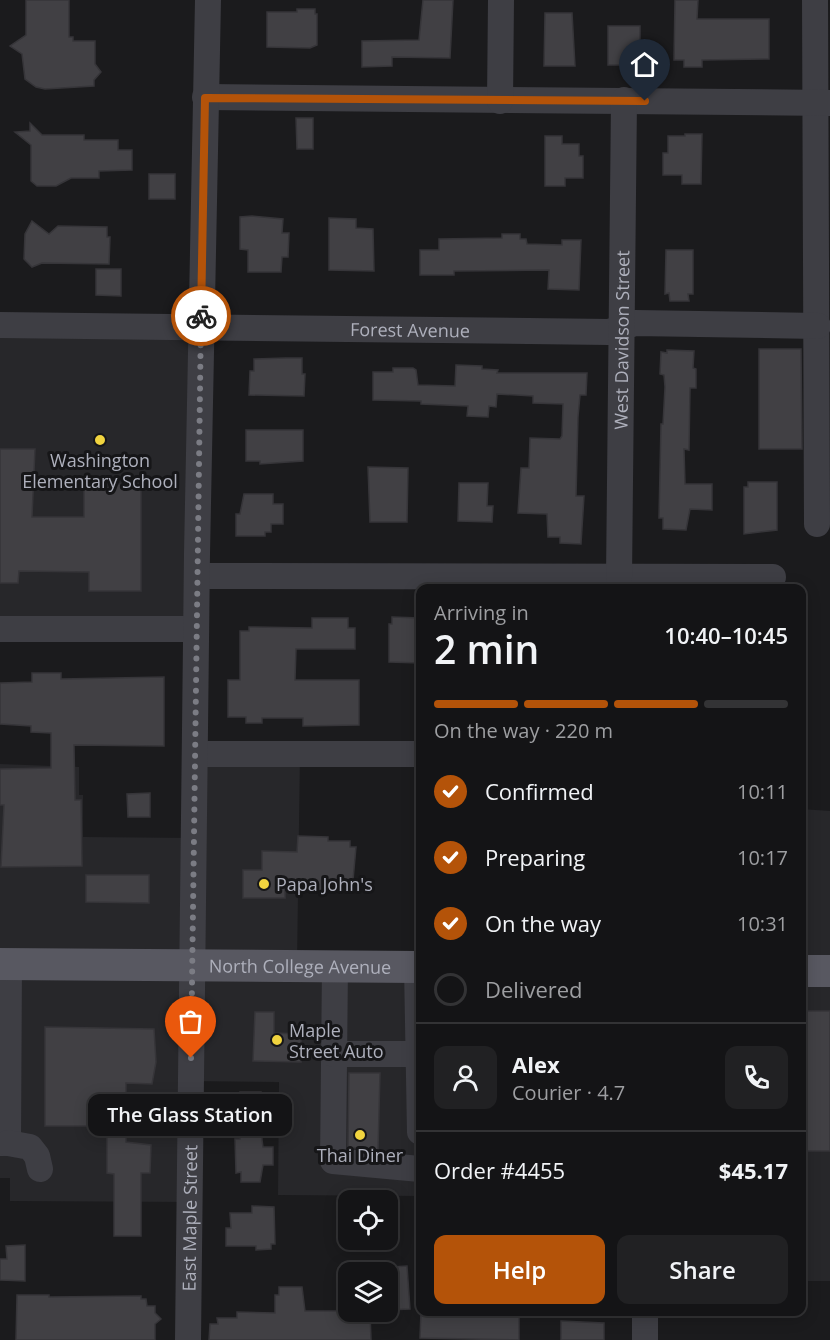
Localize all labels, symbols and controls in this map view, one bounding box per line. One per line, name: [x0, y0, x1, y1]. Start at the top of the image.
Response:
pin: [619, 39, 670, 101]
icon: home: [628, 48, 661, 81]
street label: West Davidson Street: [609, 250, 634, 430]
courier: [171, 286, 231, 346]
icon: bike: [185, 300, 218, 333]
street label: Forest Avenue: [350, 317, 470, 342]
marker: Washington Elementary School: [93, 433, 107, 447]
place label: Washington Elementary School: [22, 448, 178, 493]
text: Arriving in: [434, 599, 529, 626]
text: 10:40–10:45: [664, 620, 788, 650]
text: 2 min: [434, 622, 539, 675]
text: On the way · 220 m: [434, 717, 613, 744]
icon: check: [434, 775, 467, 808]
text: Confirmed: [485, 776, 594, 806]
text: 10:11: [737, 778, 788, 805]
icon: check: [434, 841, 467, 874]
text: Preparing: [485, 842, 585, 872]
text: 10:17: [737, 844, 788, 871]
place label: Papa John's: [276, 872, 373, 896]
marker: Papa John's: [257, 877, 271, 891]
icon: check: [434, 907, 467, 940]
text: On the way: [485, 908, 601, 938]
text: 10:31: [737, 910, 788, 937]
street label: North College Avenue: [209, 953, 391, 979]
text: Delivered: [485, 974, 583, 1004]
pin: [165, 996, 216, 1058]
icon: bag: [174, 1005, 207, 1038]
place label: Maple Street Auto: [289, 1018, 384, 1063]
marker: Maple Street Auto: [270, 1033, 284, 1047]
button: person: [434, 1046, 497, 1109]
button: phone: [725, 1046, 788, 1109]
text: Alex: [512, 1049, 560, 1079]
text: Courier · 4.7: [512, 1079, 625, 1106]
callout: The Glass Station: [89, 1094, 293, 1136]
text: The Glass Station: [107, 1101, 273, 1128]
marker: Thai Diner: [353, 1128, 367, 1142]
place label: Thai Diner: [317, 1143, 404, 1167]
street label: East Maple Street: [177, 1145, 202, 1291]
text: Order #4455: [434, 1155, 565, 1185]
text: $45.17: [719, 1155, 788, 1185]
map controls: [338, 1190, 398, 1322]
button: locate: [338, 1190, 398, 1250]
button: Help: [434, 1235, 605, 1304]
button: Share: [617, 1235, 788, 1304]
button: layers: [338, 1262, 398, 1322]

